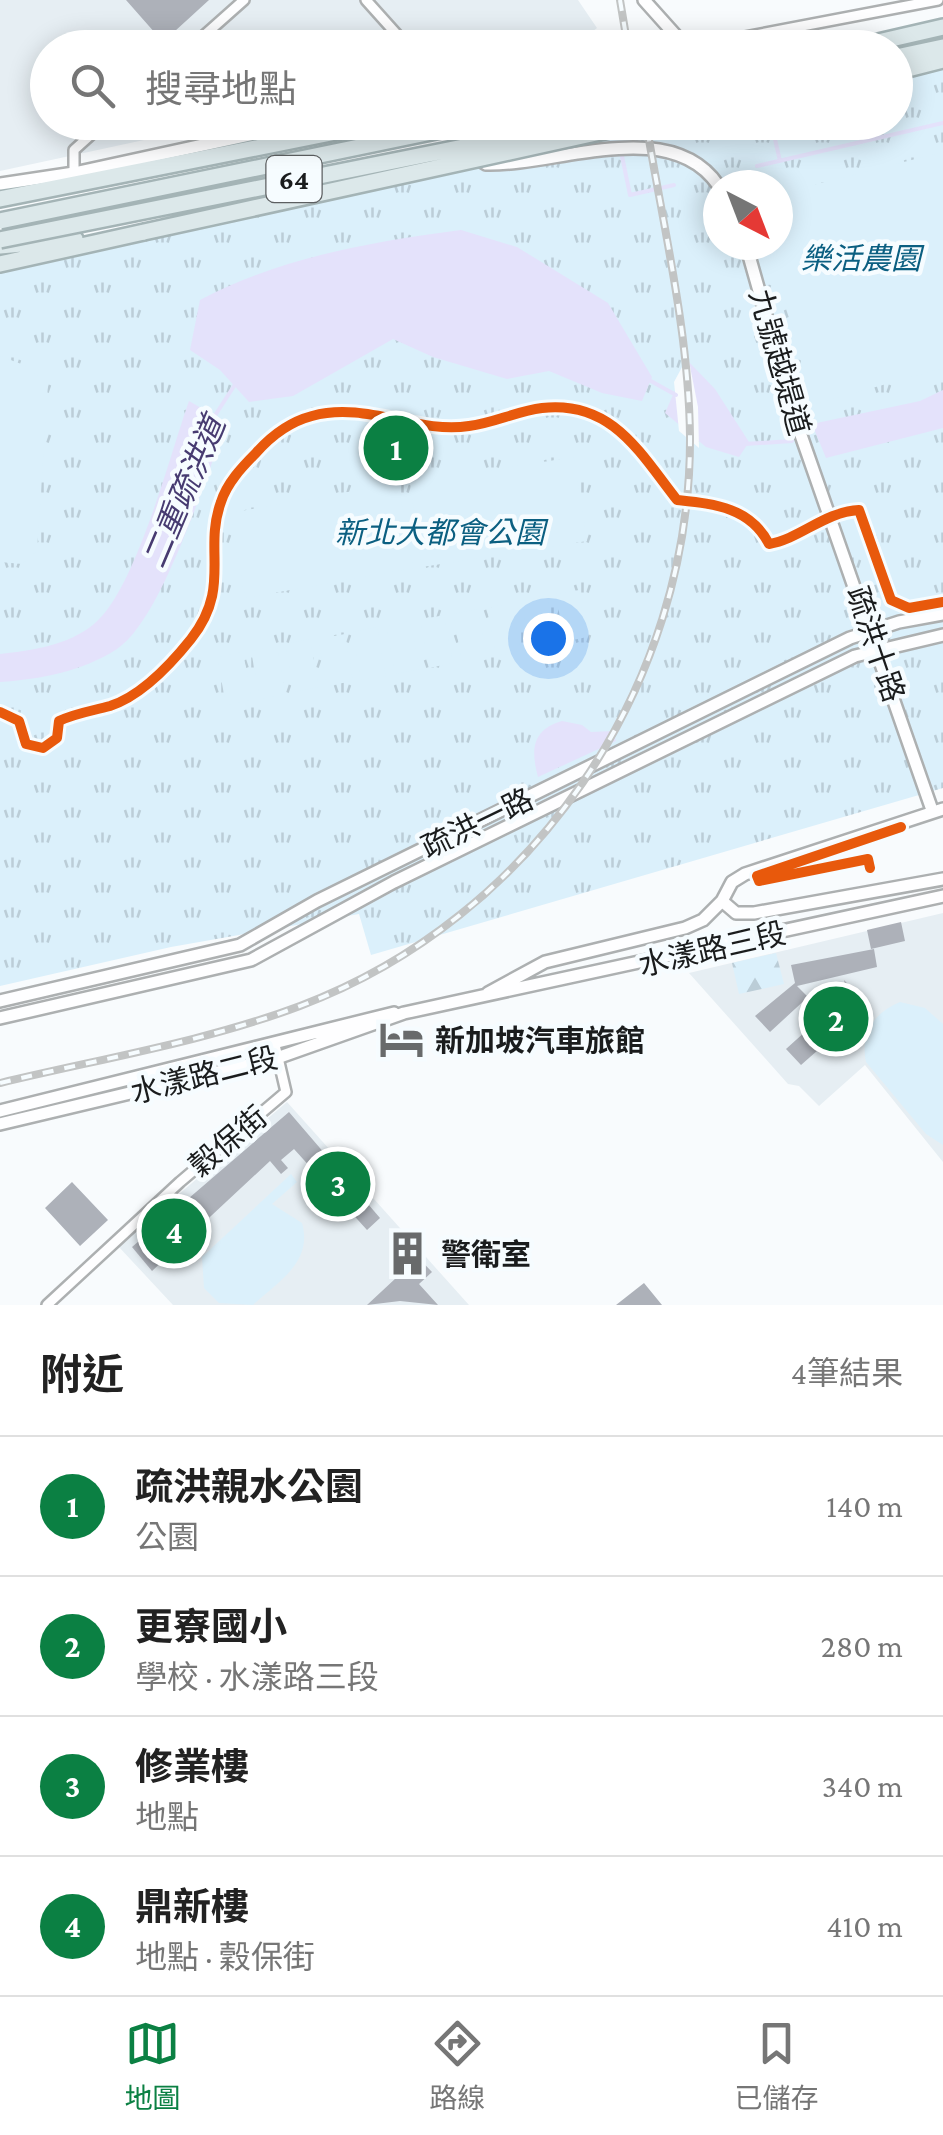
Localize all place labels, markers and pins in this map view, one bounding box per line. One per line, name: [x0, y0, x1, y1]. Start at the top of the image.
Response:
pin: 1: [364, 410, 428, 486]
pin: 2: [804, 982, 868, 1056]
hotel icon: 新加坡汽車旅館: [378, 1016, 426, 1064]
place label: 新加坡汽車旅館: [435, 1024, 645, 1057]
pin: 3: [306, 1146, 370, 1222]
pin: 4: [142, 1194, 206, 1268]
building icon: 警衛室: [384, 1230, 432, 1278]
place label: 警衛室: [441, 1238, 531, 1271]

